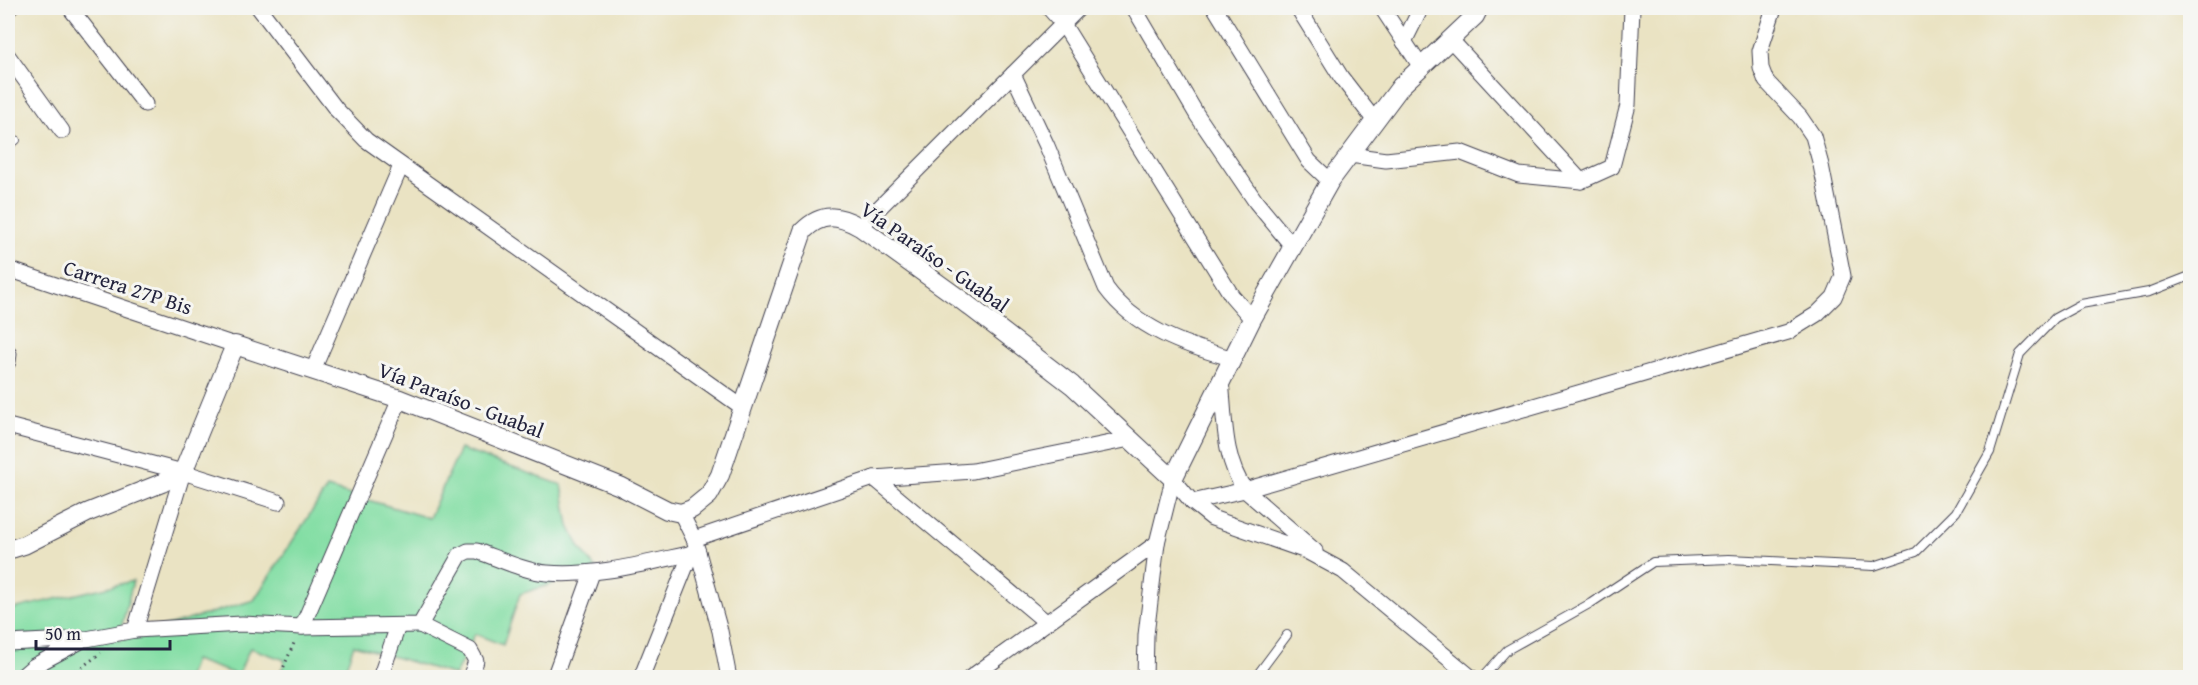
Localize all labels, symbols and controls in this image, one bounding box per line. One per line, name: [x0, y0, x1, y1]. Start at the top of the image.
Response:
street label: Vía Paraíso - Guabal: [854, 194, 1016, 320]
street label: Carrera 27P Bis: [60, 252, 196, 322]
street label: Vía Paraíso - Guabal: [374, 354, 549, 446]
scale bar: [36, 613, 170, 651]
text: 50 m: [45, 620, 81, 647]

